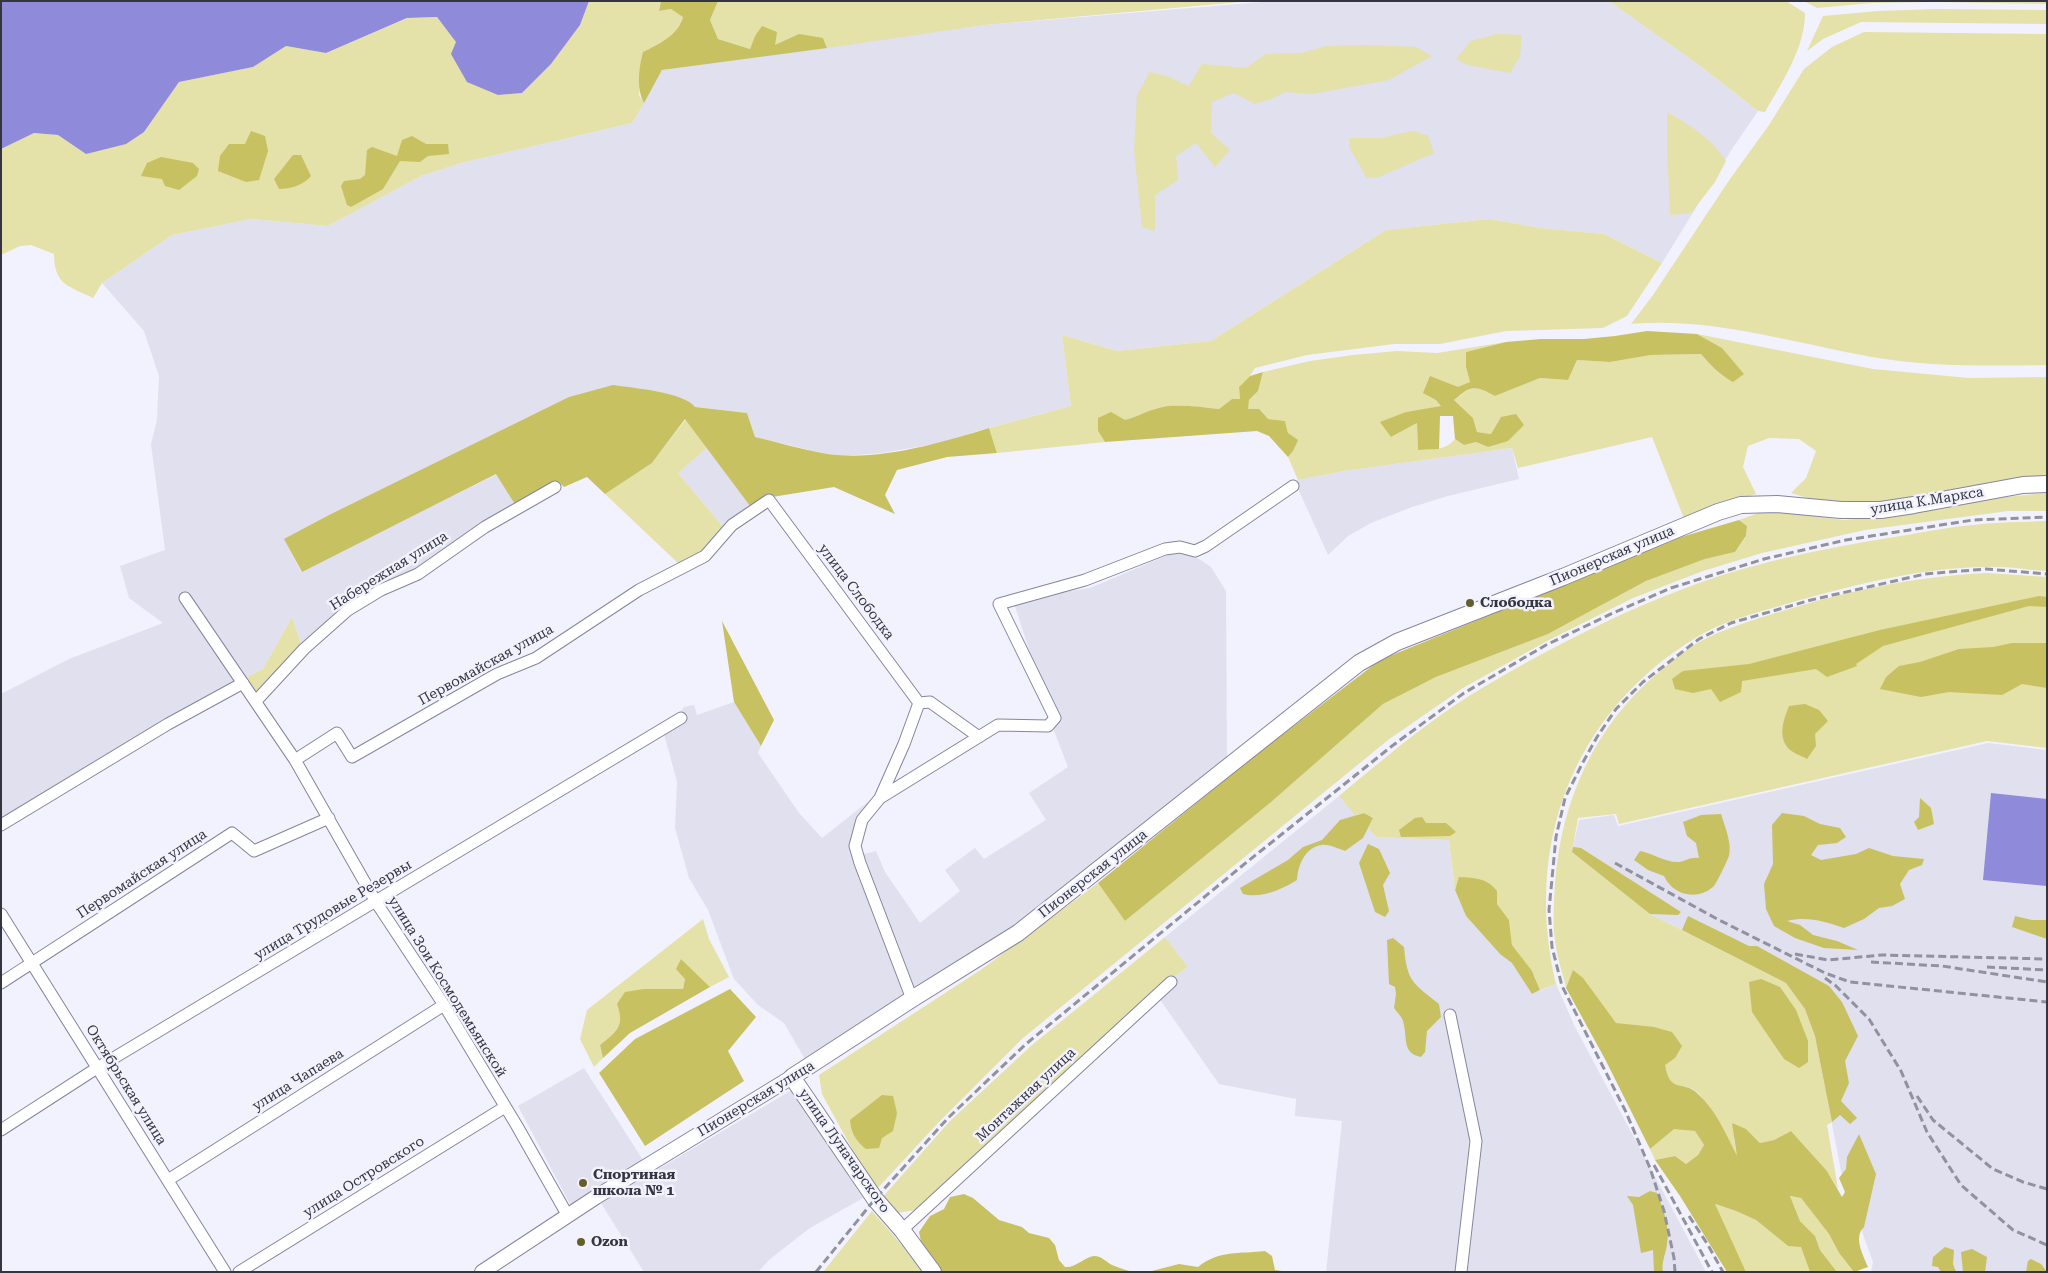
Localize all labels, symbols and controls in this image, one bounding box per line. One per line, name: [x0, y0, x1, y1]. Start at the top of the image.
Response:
street label: улица К.Маркса: [1869, 484, 1985, 518]
street label: Пионерская улица: [1547, 522, 1677, 590]
street label: Набережная улица: [327, 528, 451, 614]
street label: улица Слободка: [814, 541, 898, 643]
place label: Слободка: [1480, 595, 1552, 611]
marker: Слободка: [1464, 597, 1476, 609]
street label: Первомайская улица: [416, 621, 556, 709]
street label: Первомайская улица: [74, 826, 210, 922]
street label: Пионерская улица: [1035, 826, 1151, 922]
street label: улица Трудовые Резервы: [251, 856, 415, 964]
street label: улица Зои Космодемьянской: [384, 893, 510, 1081]
street label: Октябрьская улица: [82, 1022, 170, 1148]
street label: улица Чапаева: [249, 1045, 347, 1115]
street label: Монтажная улица: [973, 1045, 1079, 1145]
street label: Пионерская улица: [694, 1057, 818, 1141]
street label: улица Луначарского: [795, 1086, 893, 1216]
street label: улица Островского: [300, 1133, 428, 1221]
place label: Спортиная школа № 1: [593, 1167, 675, 1200]
marker: Спортиная школа № 1: [577, 1177, 589, 1189]
place label: Ozon: [591, 1234, 628, 1250]
marker: Ozon: [575, 1236, 587, 1248]

